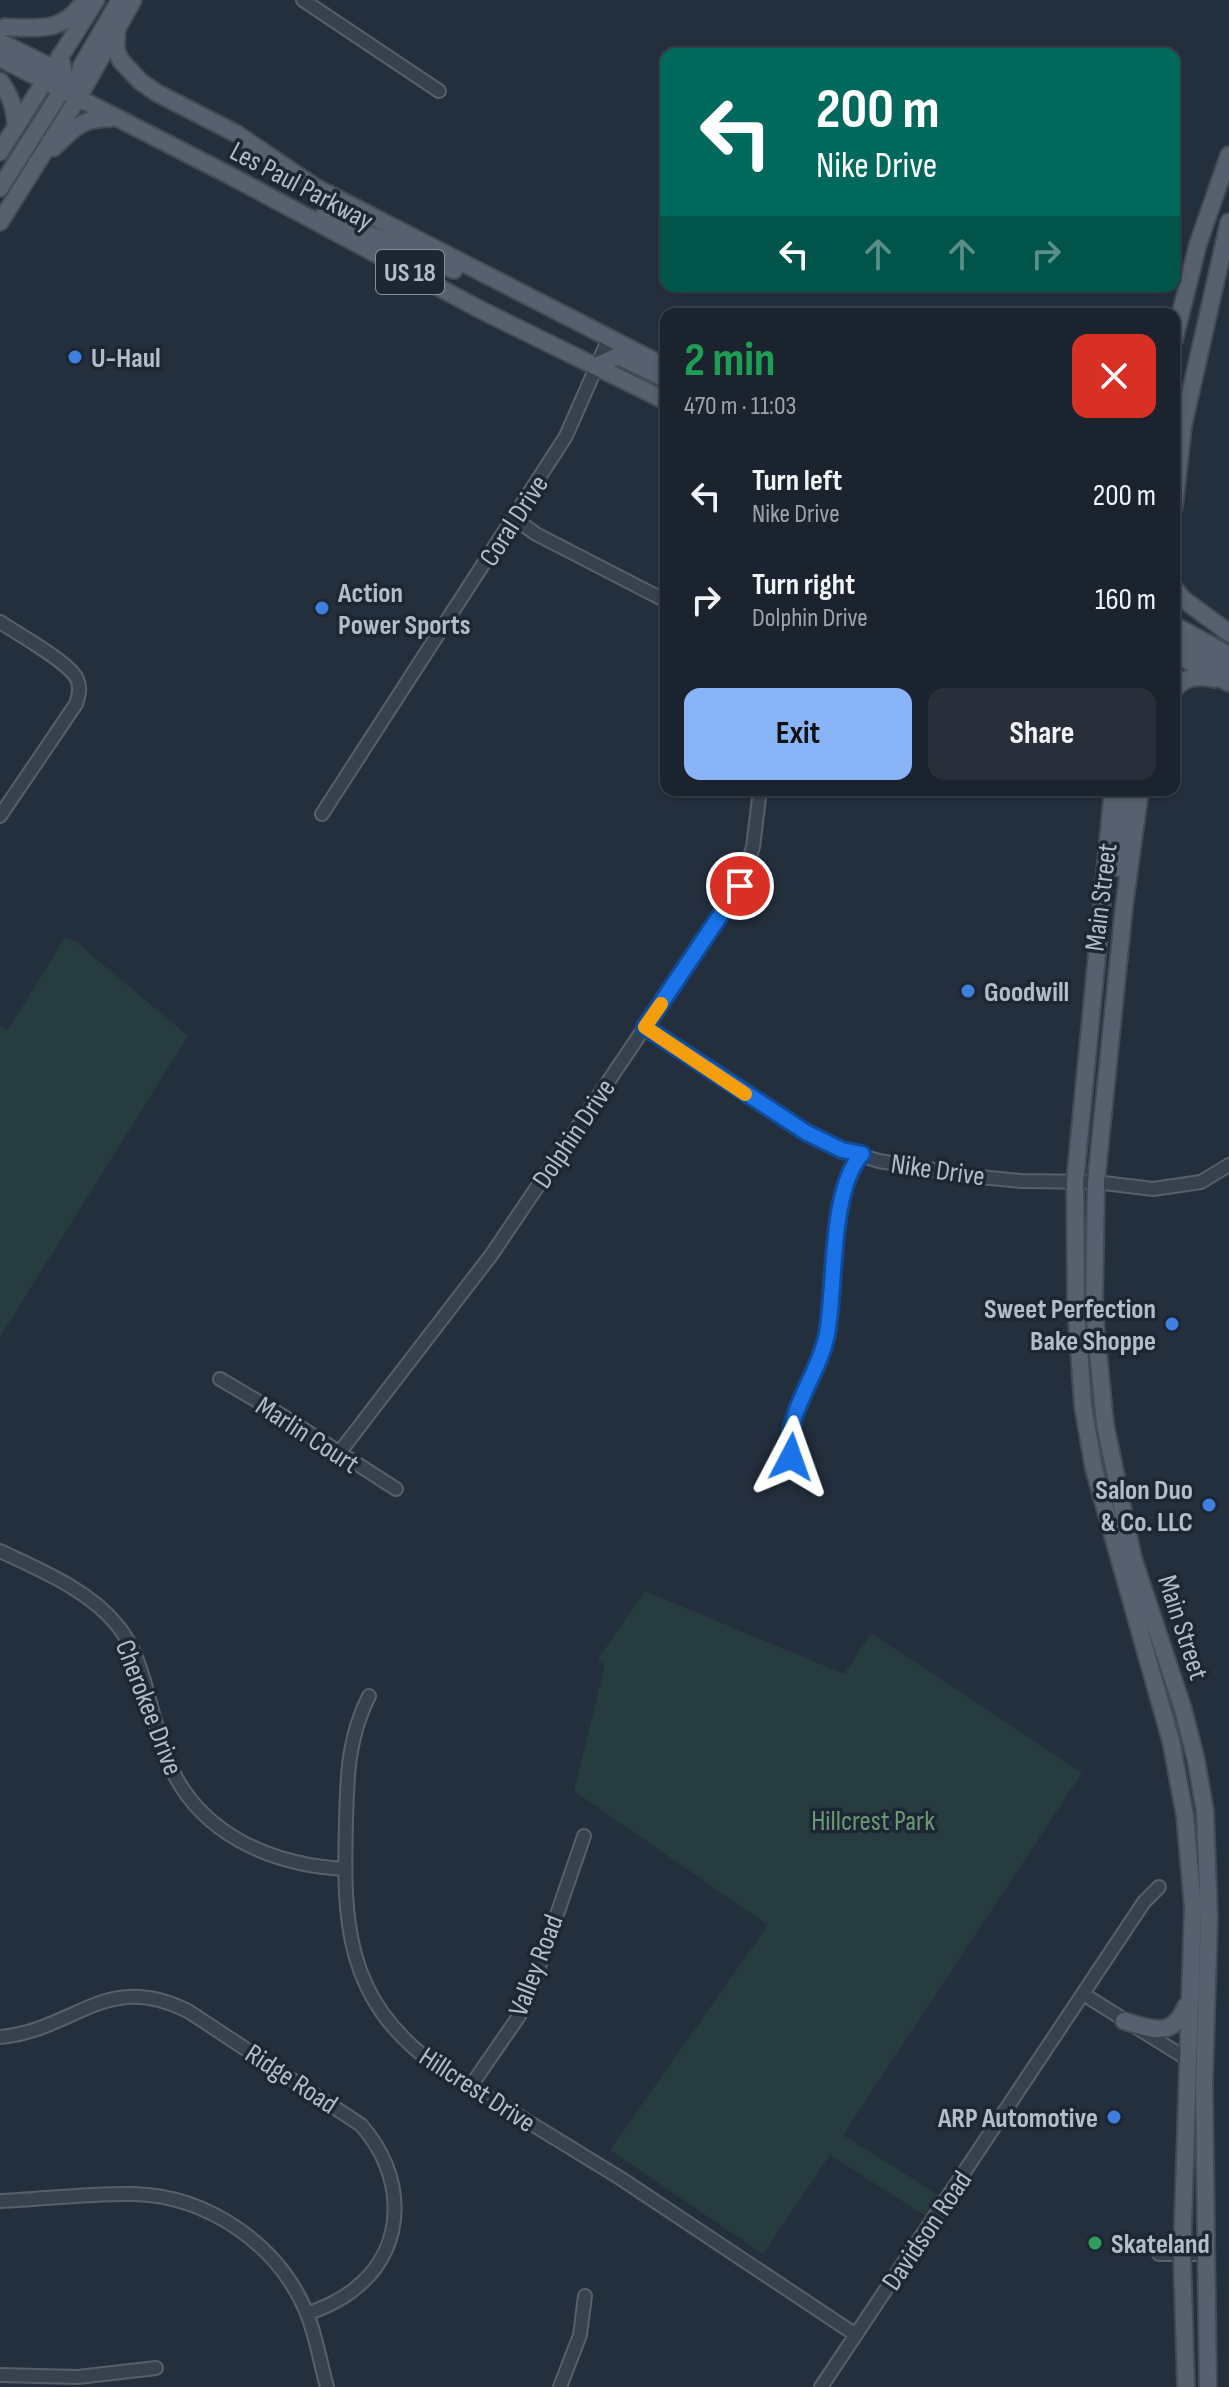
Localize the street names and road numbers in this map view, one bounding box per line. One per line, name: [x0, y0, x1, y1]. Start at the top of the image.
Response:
street label: Les Paul Parkway: [224, 135, 379, 238]
road number: US 18: [376, 250, 444, 294]
street label: Coral Drive: [473, 469, 556, 573]
street label: Main Street: [1079, 842, 1124, 953]
street label: Dolphin Drive: [526, 1073, 623, 1195]
street label: Nike Drive: [889, 1148, 987, 1193]
street label: Marlin Court: [249, 1390, 365, 1481]
street label: Main Street: [1150, 1571, 1215, 1684]
street label: Cherokee Drive: [108, 1635, 189, 1780]
street label: Valley Road: [502, 1910, 571, 2021]
street label: Ridge Road: [239, 2037, 343, 2121]
street label: Hillcrest Drive: [413, 2041, 541, 2140]
street label: Davidson Road: [875, 2165, 979, 2297]

